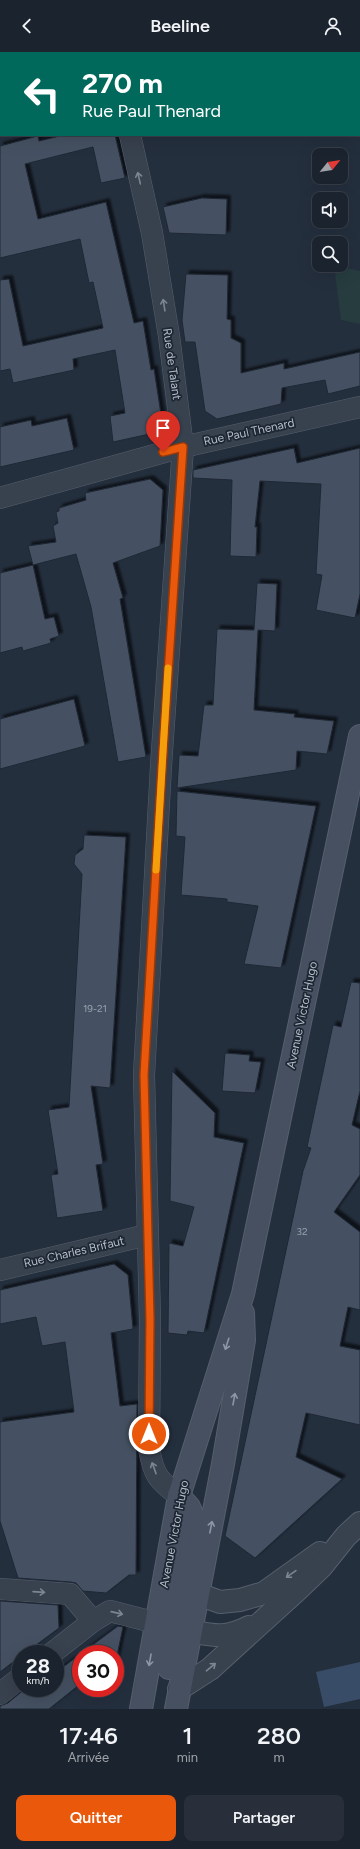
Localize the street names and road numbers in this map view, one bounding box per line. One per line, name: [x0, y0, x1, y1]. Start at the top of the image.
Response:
street label: Rue de Talant: [160, 327, 184, 401]
street label: Rue Paul Thenard: [202, 416, 296, 448]
street label: Avenue Victor Hugo: [284, 960, 320, 1070]
street label: Rue Charles Brifaut: [22, 1234, 126, 1270]
street label: Avenue Victor Hugo: [157, 1479, 191, 1589]

